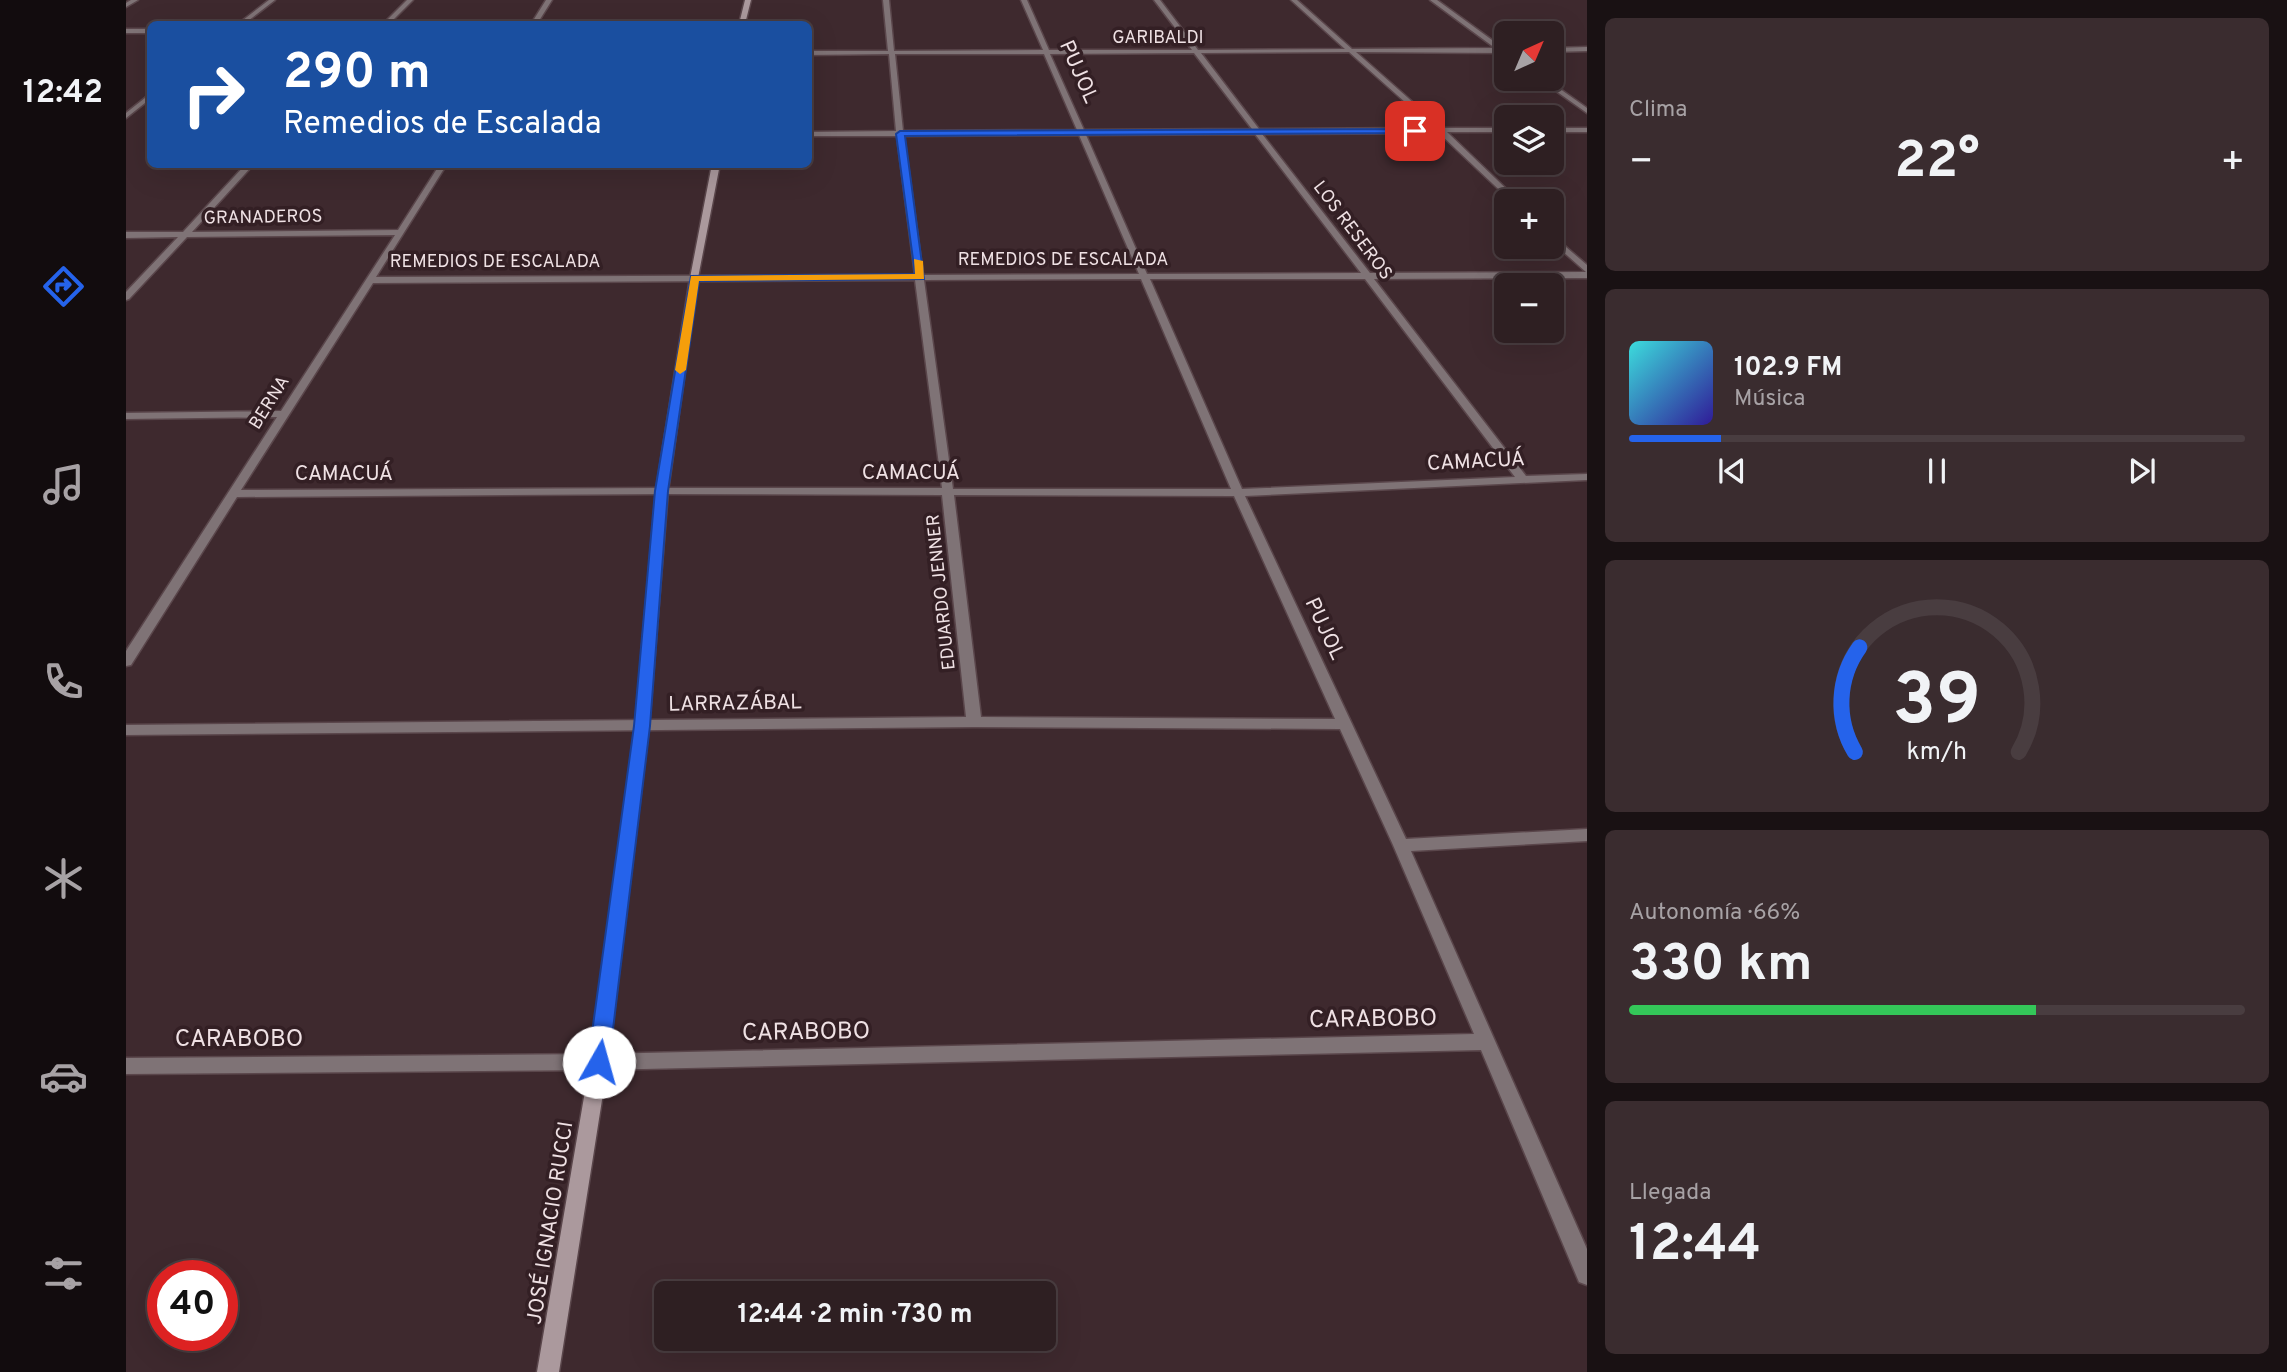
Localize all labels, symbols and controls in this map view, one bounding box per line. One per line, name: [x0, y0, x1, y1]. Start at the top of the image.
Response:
north arrow: [1494, 21, 1564, 91]
map controls: [1494, 21, 1564, 343]
street label: GARIBALDI: [1112, 27, 1204, 50]
street label: PUJOL: [1052, 36, 1104, 108]
text: 290 m: [283, 44, 431, 106]
icon: right: [168, 49, 259, 140]
text: 12:42: [23, 74, 103, 114]
text: Clima: [1629, 96, 1687, 125]
pin: [1385, 101, 1445, 161]
text: Remedios de Escalada: [283, 105, 602, 145]
button: layers: [1494, 105, 1564, 175]
icon: arrive: [1396, 112, 1434, 150]
text: 22°: [1894, 130, 1980, 196]
text: −: [1629, 139, 1654, 188]
text: +: [2220, 139, 2245, 188]
street label: LOS RESEROS: [1307, 177, 1397, 285]
button: +: [1494, 189, 1564, 259]
street label: GRANADEROS: [203, 205, 323, 231]
street label: REMEDIOS DE ESCALADA: [958, 249, 1168, 272]
street label: REMEDIOS DE ESCALADA: [390, 251, 600, 274]
icon: directions: [39, 262, 88, 311]
button: −: [1494, 273, 1564, 343]
text: 102.9 FM: [1734, 352, 1842, 385]
street label: BERNA: [245, 372, 295, 434]
text: Música: [1734, 385, 1805, 414]
street label: CAMACUÁ: [1426, 445, 1526, 478]
icon: previous: [1713, 452, 1751, 490]
icon: pause: [1918, 452, 1956, 490]
icon: next: [2123, 452, 2161, 490]
street label: CAMACUÁ: [862, 459, 960, 487]
icon: music: [39, 460, 88, 509]
street label: CAMACUÁ: [295, 460, 393, 488]
street label: EDUARDO JENNER: [922, 513, 962, 671]
street label: PUJOL: [1298, 593, 1350, 665]
icon: phone: [39, 657, 88, 706]
text: 39: [1893, 658, 1981, 750]
street label: LARRAZÁBAL: [668, 688, 802, 719]
text: km/h: [1907, 737, 1967, 769]
icon: climate: [39, 854, 88, 903]
text: Autonomía · 66%: [1629, 899, 1800, 928]
text: 330 km: [1629, 933, 1812, 999]
street label: CARABOBO: [1309, 1004, 1437, 1036]
street label: CARABOBO: [742, 1017, 870, 1049]
street label: CARABOBO: [175, 1025, 303, 1055]
position arrow: [562, 1025, 636, 1099]
icon: car: [39, 1052, 88, 1101]
street label: JOSÉ IGNACIO RUCCI: [521, 1119, 580, 1327]
text: Llegada: [1629, 1179, 1711, 1208]
text: 12:44: [1629, 1213, 1761, 1279]
icon: filters: [39, 1249, 88, 1298]
speed limit sign: 40: [147, 1260, 238, 1351]
text: 12:44 · 2 min · 730 m: [737, 1299, 973, 1332]

